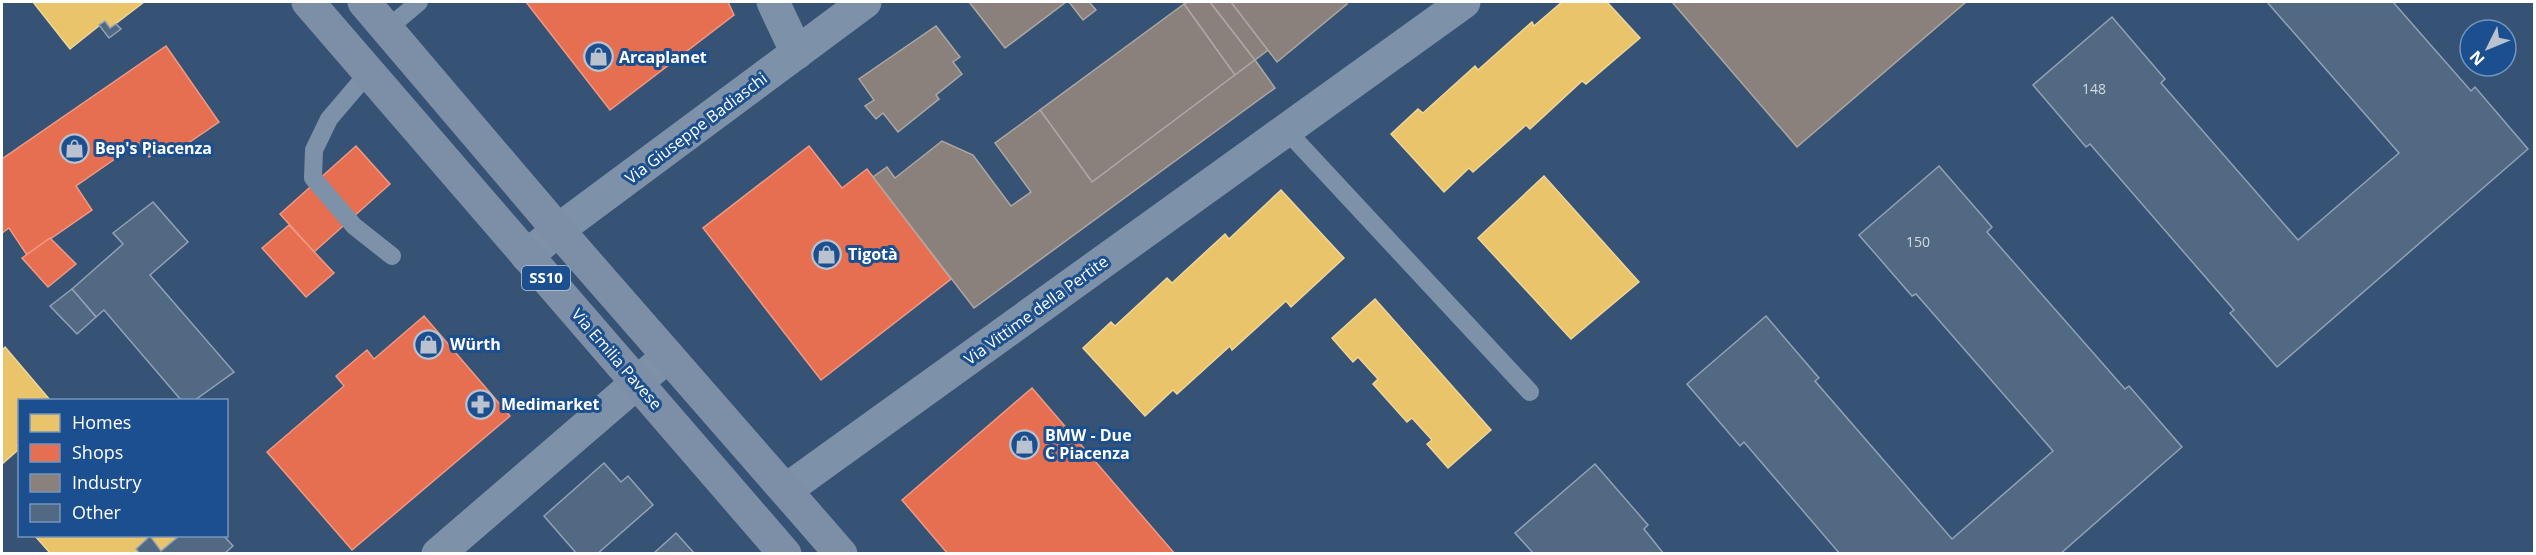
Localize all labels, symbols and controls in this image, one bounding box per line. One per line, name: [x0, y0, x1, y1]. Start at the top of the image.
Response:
north arrow: [2458, 18, 2518, 78]
shop icon: Arcaplanet: [582, 41, 614, 73]
place label: Arcaplanet: [619, 46, 707, 68]
text: N: [2465, 46, 2490, 70]
street label: Via Giuseppe Badiaschi: [620, 67, 772, 189]
house number: 148: [2082, 79, 2106, 98]
shop icon: Bep's Piacenza: [58, 132, 90, 164]
place label: Bep's Piacenza: [95, 137, 212, 159]
house number: 150: [1906, 232, 1930, 251]
shop icon: Tigotà: [811, 238, 843, 270]
place label: Tigotà: [848, 243, 898, 265]
street label: Via Vittime della Pertite: [960, 250, 1112, 370]
road number: SS10: [522, 266, 570, 290]
street label: Via Emilia Pavese: [567, 304, 667, 414]
shop icon: Würth: [413, 328, 445, 360]
place label: Würth: [450, 333, 501, 355]
pharmacy icon: Medimarket: [464, 388, 496, 420]
place label: Medimarket: [501, 393, 600, 415]
legend: [18, 399, 228, 537]
text: Homes: [72, 410, 131, 434]
place label: BMW - Due C Piacenza: [1045, 424, 1132, 464]
shop icon: BMW - Due C Piacenza: [1008, 428, 1040, 460]
text: Shops: [72, 440, 123, 464]
text: Industry: [72, 470, 142, 494]
text: Other: [72, 500, 122, 524]

